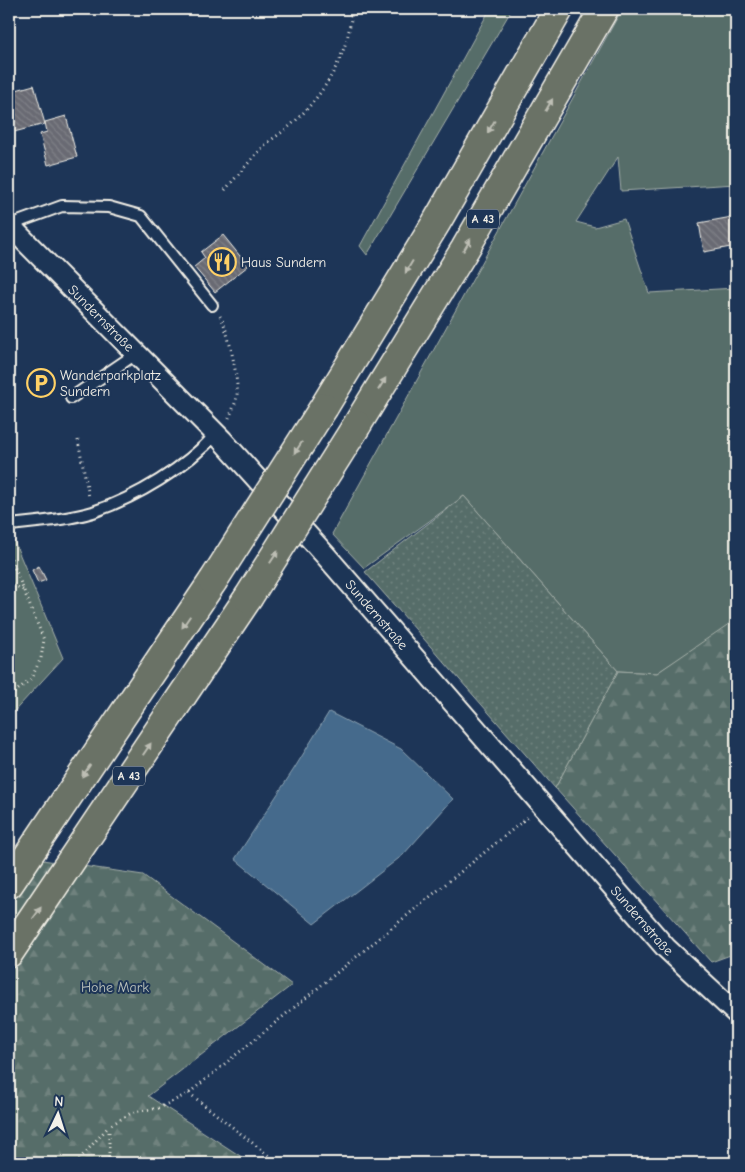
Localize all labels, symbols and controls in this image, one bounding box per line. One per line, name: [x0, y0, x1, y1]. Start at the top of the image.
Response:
one-way arrow: [545, 99, 554, 112]
one-way arrow: [487, 120, 496, 133]
road number: A 43: [467, 210, 499, 228]
one-way arrow: [463, 238, 471, 253]
restaurant icon: Haus Sundern: [207, 247, 237, 277]
place label: Haus Sundern: [241, 254, 326, 271]
one-way arrow: [405, 261, 414, 274]
street label: Sundernstraße: [64, 281, 138, 355]
place label: Wanderparkplatz Sundern: [60, 367, 161, 400]
parking icon: Wanderparkplatz Sundern: [26, 368, 56, 398]
one-way arrow: [378, 377, 387, 390]
one-way arrow: [293, 441, 302, 455]
one-way arrow: [269, 550, 279, 563]
street label: Sundernstraße: [342, 576, 412, 653]
one-way arrow: [181, 615, 191, 628]
one-way arrow: [142, 742, 152, 756]
one-way arrow: [81, 764, 91, 778]
road number: A 43: [113, 766, 145, 786]
street label: Sundernstraße: [607, 882, 677, 959]
one-way arrow: [32, 906, 42, 919]
park label: Hohe Mark: [81, 979, 149, 996]
north arrow: [32, 1090, 82, 1140]
text: N: [54, 1093, 64, 1110]

